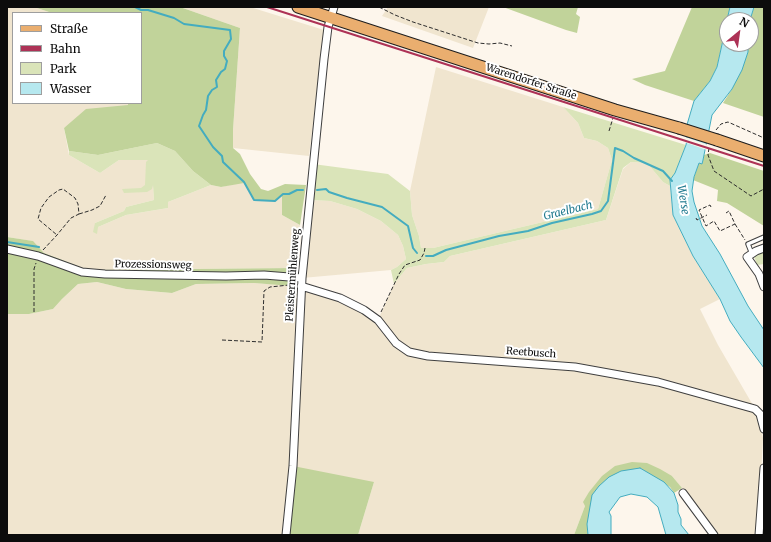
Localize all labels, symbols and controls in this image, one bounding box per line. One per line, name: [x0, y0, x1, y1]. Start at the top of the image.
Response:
legend: [12, 12, 142, 104]
north arrow: [719, 12, 759, 52]
text: N: [737, 14, 752, 31]
text: Straße: [50, 21, 88, 36]
text: Bahn: [50, 41, 81, 56]
text: Park: [50, 61, 77, 76]
street label: Warendorfer Straße: [484, 62, 578, 102]
text: Wasser: [50, 81, 91, 96]
water label: Werse: [674, 184, 692, 216]
water label: Graelbach: [542, 199, 594, 223]
street label: Pleistermühlenweg: [284, 228, 302, 322]
street label: Prozessionsweg: [114, 258, 192, 272]
street label: Reetbusch: [506, 345, 556, 361]

